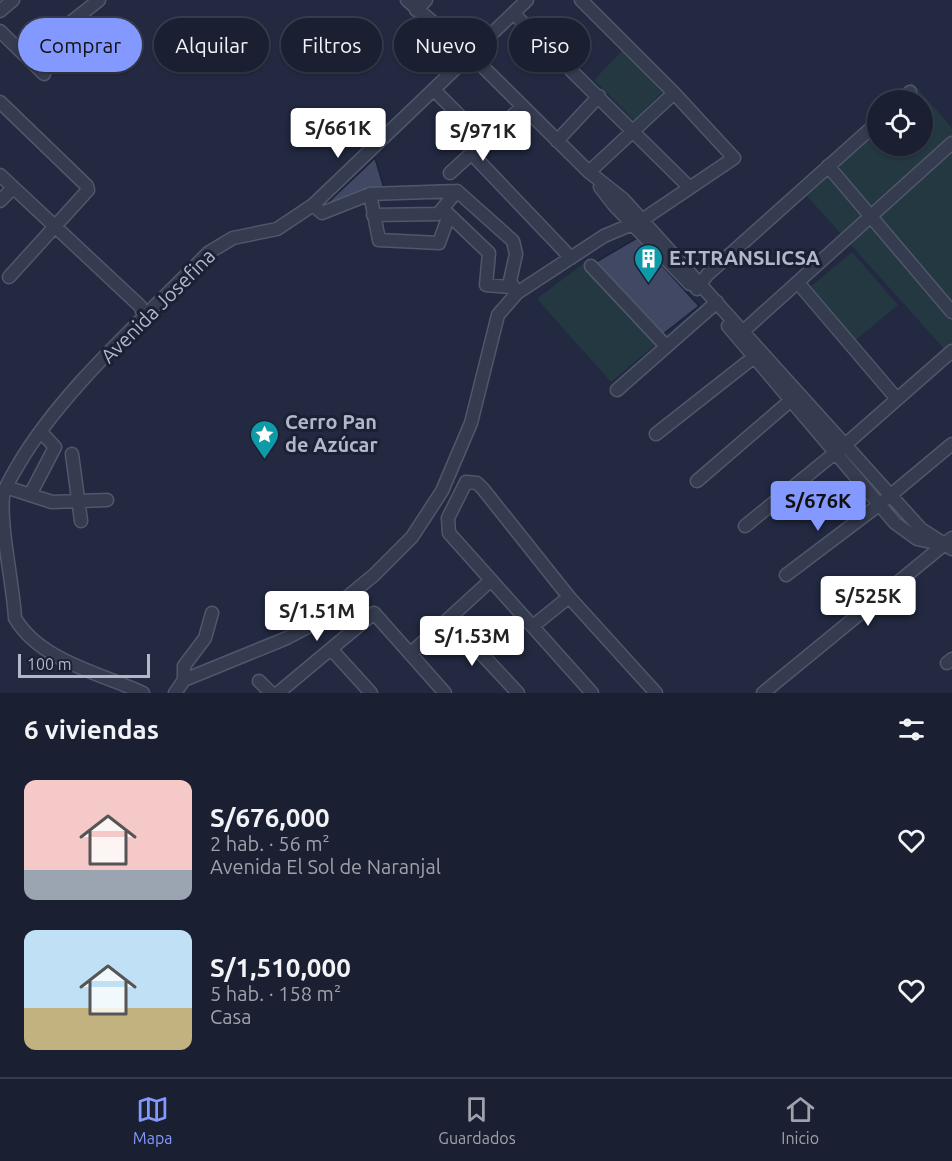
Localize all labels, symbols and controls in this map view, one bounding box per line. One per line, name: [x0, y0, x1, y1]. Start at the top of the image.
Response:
chip: Comprar: [18, 18, 142, 72]
chip: Alquilar: [154, 18, 269, 72]
chip: Filtros: [281, 18, 382, 72]
chip: Nuevo: [394, 18, 497, 72]
chip: Piso: [509, 18, 590, 72]
map controls: [867, 90, 933, 156]
button: locate: [867, 90, 933, 156]
pin: S/661K: [289, 108, 387, 159]
pin: S/971K: [434, 111, 532, 162]
text: S/661K: [305, 116, 371, 139]
text: S/971K: [450, 119, 516, 142]
building icon: E.T.TRANSLICSA: [632, 242, 664, 284]
street label: Avenida Josefina: [96, 244, 219, 367]
place label: E.T.TRANSLICSA: [669, 246, 820, 269]
place label: Cerro Pan de Azúcar: [285, 410, 378, 456]
place icon: Cerro Pan de Azúcar: [248, 418, 280, 460]
pin: S/676K: [769, 481, 867, 532]
text: S/676K: [785, 489, 851, 512]
pin: S/525K: [819, 576, 917, 627]
text: S/525K: [835, 584, 901, 607]
pin: S/1.51M: [262, 591, 372, 642]
text: S/1.51M: [279, 599, 355, 622]
pin: S/1.53M: [417, 616, 527, 667]
text: S/1.53M: [434, 624, 510, 647]
scale bar: [18, 651, 150, 678]
text: 100 m: [27, 655, 72, 673]
icon: filters: [895, 713, 928, 746]
text: 6 viviendas: [24, 715, 159, 744]
text: S/676,000: [210, 803, 330, 832]
icon: home: [72, 804, 144, 876]
icon: heart: [895, 824, 928, 857]
text: 2 hab. · 56 m²: [210, 832, 330, 855]
text: Avenida El Sol de Naranjal: [210, 855, 441, 878]
text: S/1,510,000: [210, 953, 351, 982]
icon: home: [72, 954, 144, 1026]
icon: heart: [895, 974, 928, 1007]
text: 5 hab. · 158 m²: [210, 982, 341, 1005]
text: Casa: [210, 1005, 252, 1028]
tab: Mapa: [133, 1093, 173, 1147]
tab: Guardados: [438, 1093, 516, 1147]
tab: Inicio: [781, 1093, 819, 1147]

